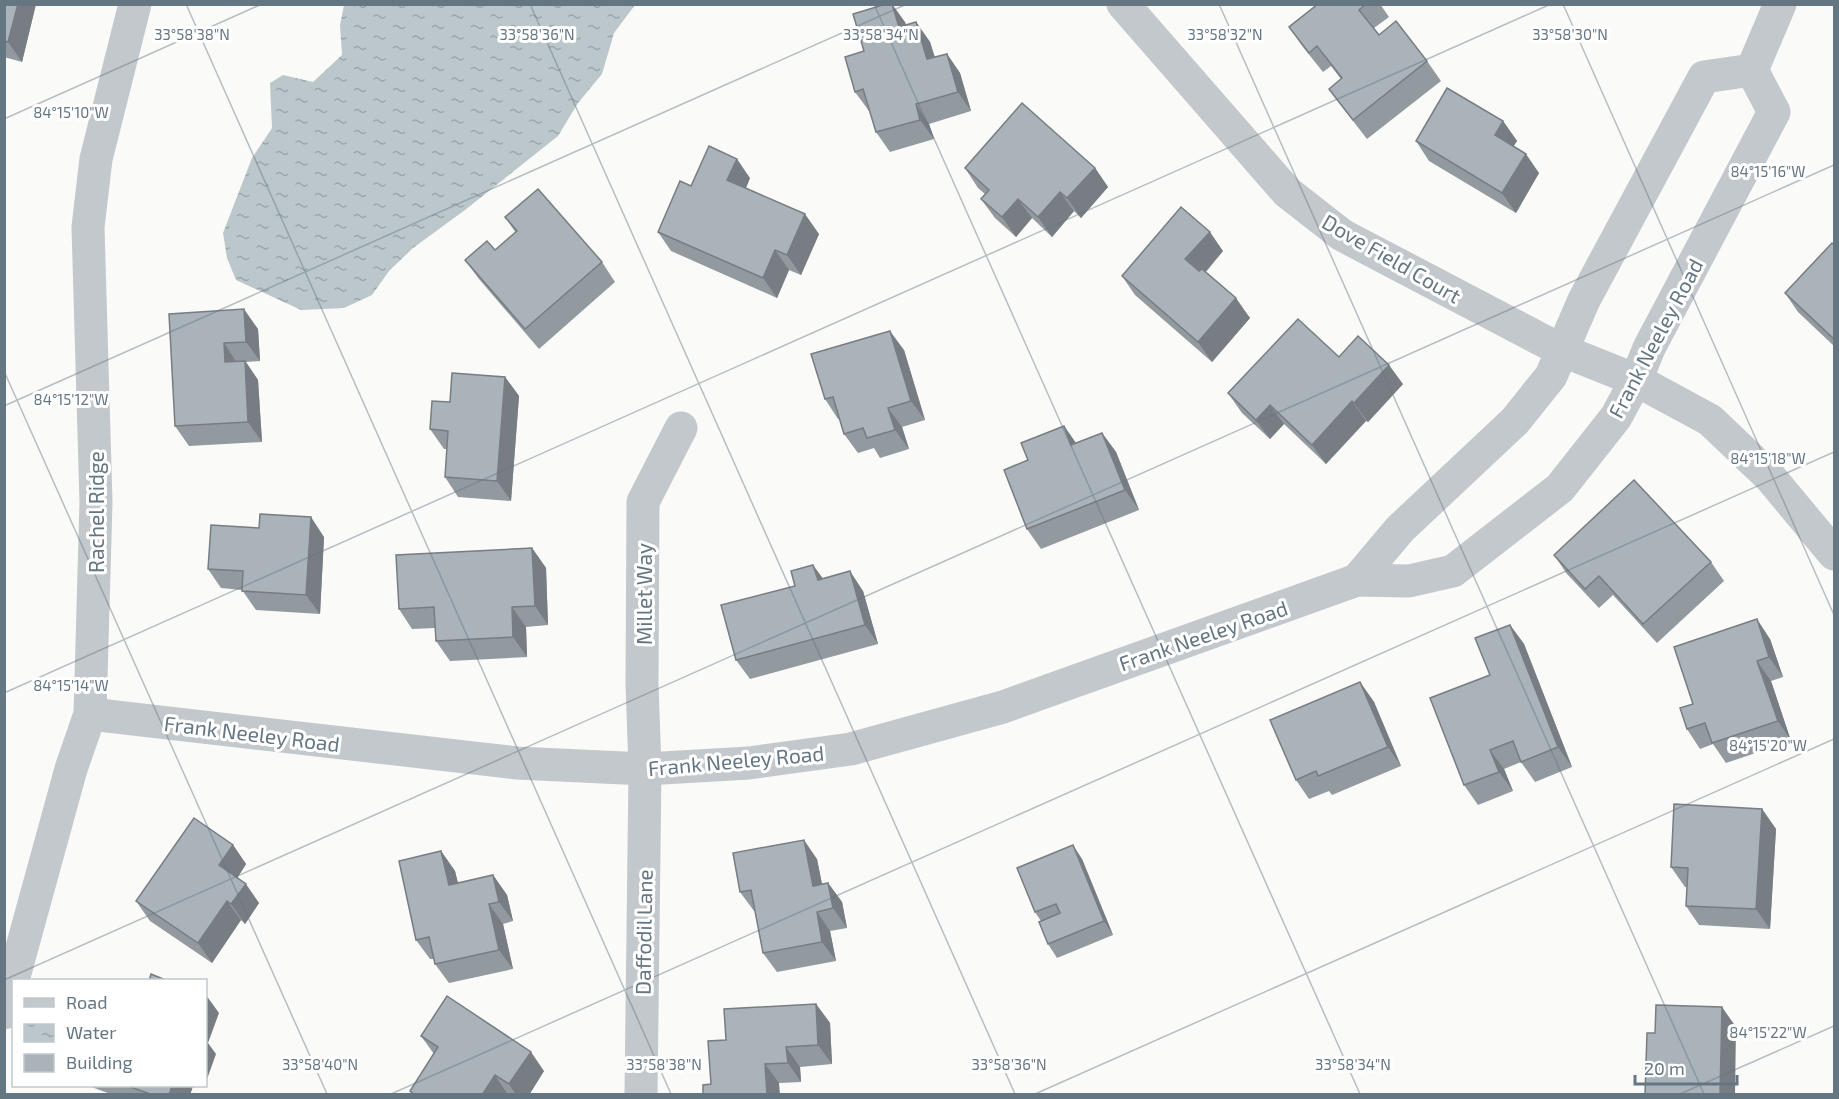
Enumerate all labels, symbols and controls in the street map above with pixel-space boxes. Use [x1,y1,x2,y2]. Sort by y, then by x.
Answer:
text: 33°58'38"N [154,25,230,43]
text: 33°58'36"N [499,25,575,43]
text: 33°58'34"N [843,25,919,43]
text: 33°58'32"N [1187,25,1263,43]
text: 33°58'30"N [1532,25,1608,43]
text: 84°15'10"W [33,103,109,121]
text: 84°15'16"W [1731,162,1806,180]
street label: Dove Field Court [1318,208,1466,308]
street label: Frank Neeley Road [1602,254,1708,422]
text: 84°15'12"W [34,390,108,408]
text: 84°15'18"W [1730,449,1806,467]
street label: Rachel Ridge [83,451,108,573]
street label: Millet Way [631,543,656,645]
street label: Frank Neeley Road [1115,594,1291,676]
text: 84°15'14"W [33,676,109,694]
street label: Frank Neeley Road [163,710,341,756]
text: 84°15'20"W [1729,736,1807,754]
street label: Frank Neeley Road [647,740,825,780]
street label: Daffodil Lane [629,869,657,995]
legend [12,979,207,1087]
text: Road [66,991,107,1013]
text: Water [66,1021,116,1043]
text: 84°15'22"W [1729,1023,1807,1041]
scale bar [1635,1048,1737,1086]
text: Building [66,1051,133,1073]
text: 33°58'40"N [282,1055,358,1073]
text: 33°58'38"N [626,1055,702,1073]
text: 33°58'36"N [971,1055,1047,1073]
text: 33°58'34"N [1315,1055,1391,1073]
text: 20 m [1644,1057,1685,1079]

